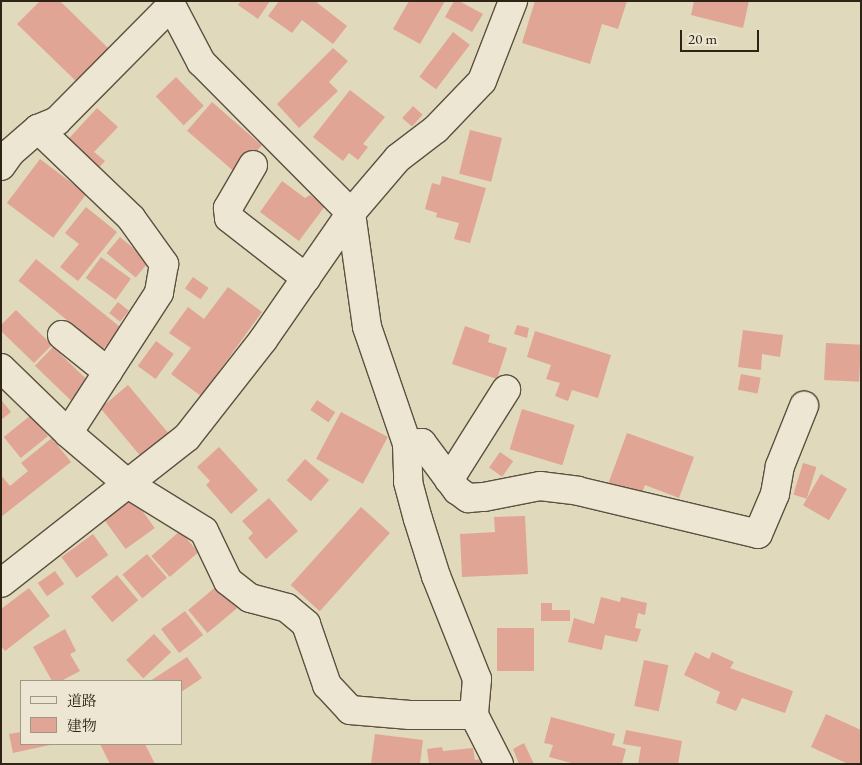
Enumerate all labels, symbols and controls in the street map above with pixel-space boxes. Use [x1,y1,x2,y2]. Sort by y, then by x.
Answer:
scale bar [682,20,761,52]
text: 20 m [688,29,717,48]
legend [20,680,182,745]
text: 道路 [67,691,97,710]
text: 建物 [67,716,97,735]

